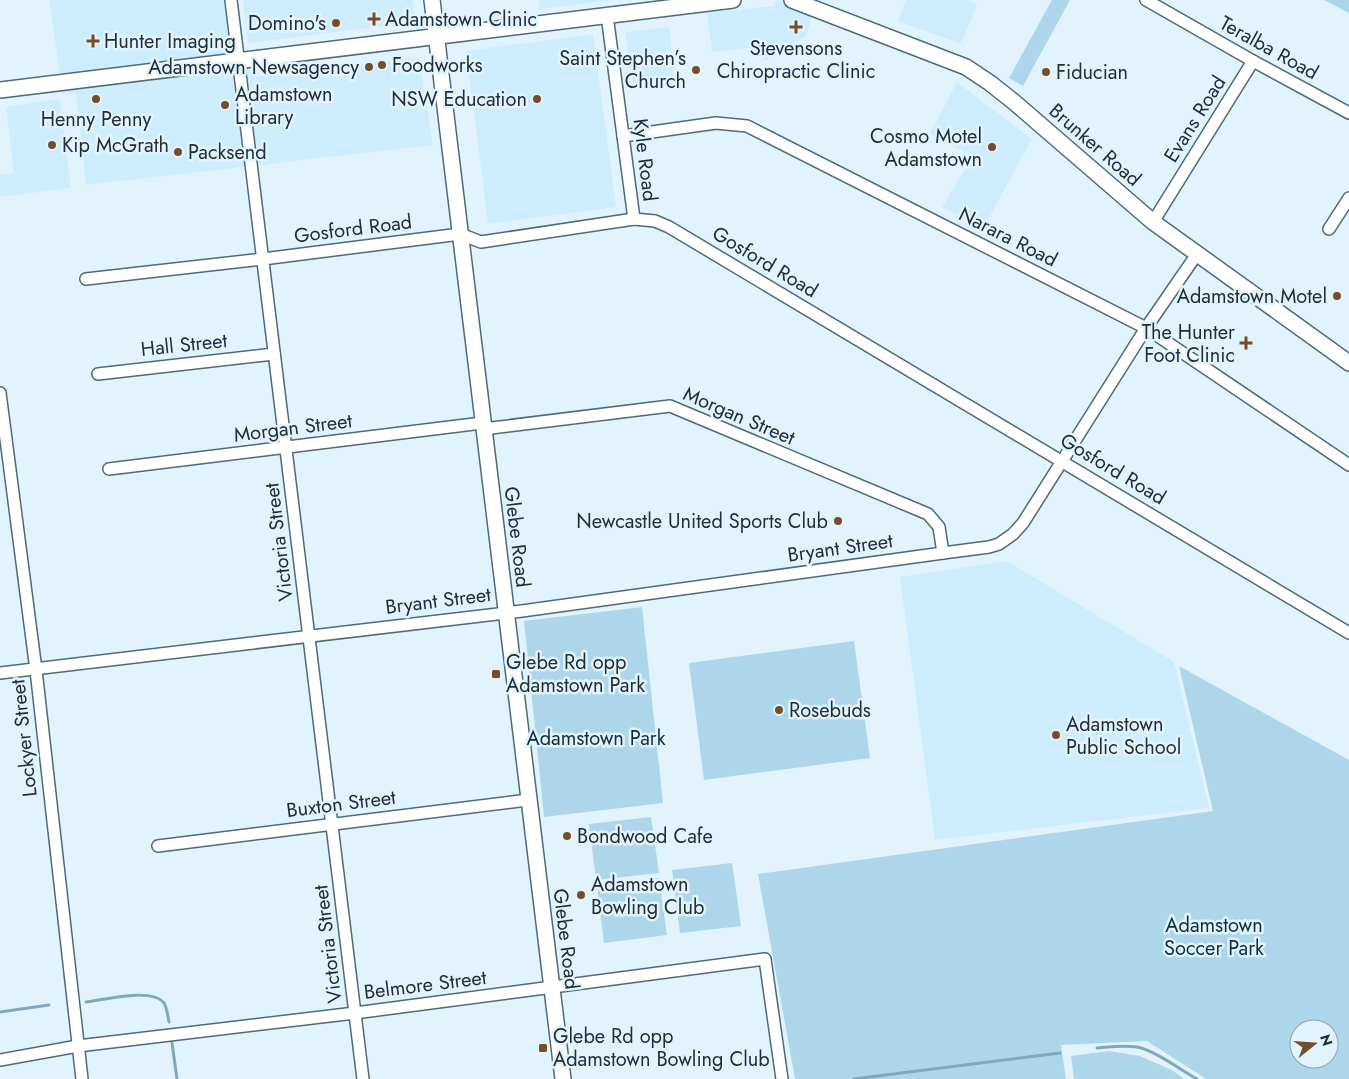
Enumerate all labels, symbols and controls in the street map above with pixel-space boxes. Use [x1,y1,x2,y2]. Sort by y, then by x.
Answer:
place label: Adamstown Clinic [385,5,537,34]
place label: Domino's [248,9,326,38]
street label: Teralba Road [1214,9,1324,87]
marker: Adamstown Clinic [367,12,381,26]
marker: Domino's [330,17,342,29]
marker: Stevensons Chiropractic Clinic [789,20,803,34]
place label: Hunter Imaging [104,27,236,56]
marker: Hunter Imaging [86,34,100,48]
place label: Stevensons Chiropractic Clinic [717,34,875,86]
place label: Saint Stephen’s Church [559,44,686,96]
place label: Foodworks [392,51,483,80]
place label: Adamstown Newsagency [148,53,359,82]
place label: Fiducian [1056,58,1128,87]
marker: Foodworks [376,59,388,71]
marker: Adamstown Newsagency [363,61,375,73]
marker: Saint Stephen’s Church [690,64,702,76]
marker: Fiducian [1040,66,1052,78]
street label: Evans Road [1157,70,1233,168]
place label: Adamstown Library [235,80,332,132]
place label: NSW Education [391,85,527,114]
marker: Henny Penny [90,93,102,105]
marker: NSW Education [531,93,543,105]
street label: Brunker Road [1043,97,1147,193]
marker: Adamstown Library [219,99,231,111]
place label: Henny Penny [41,105,152,134]
street label: Kyle Road [626,117,664,203]
place label: Cosmo Motel Adamstown [870,122,982,174]
place label: Kip McGrath [62,131,169,160]
place label: Packsend [188,138,267,167]
marker: Kip McGrath [46,139,58,151]
marker: Cosmo Motel Adamstown [986,141,998,153]
marker: Packsend [172,146,184,158]
street label: Narara Road [954,200,1062,274]
street label: Gosford Road [292,207,414,251]
street label: Gosford Road [707,219,823,305]
place label: Adamstown Motel [1177,282,1327,311]
marker: Adamstown Motel [1331,290,1343,302]
place label: The Hunter Foot Clinic [1142,318,1235,370]
street label: Hall Street [139,326,229,364]
marker: The Hunter Foot Clinic [1239,336,1253,350]
street label: Morgan Street [679,379,800,453]
street label: Morgan Street [232,406,354,450]
street label: Gosford Road [1055,426,1171,512]
street label: Victoria Street [257,481,301,603]
street label: Glebe Road [496,485,538,589]
place label: Newcastle United Sports Club [576,507,828,536]
marker: Newcastle United Sports Club [832,515,844,527]
street label: Bryant Street [785,526,895,570]
street label: Bryant Street [384,580,493,622]
place label: Glebe Rd opp Adamstown Park [506,648,645,700]
marker: Glebe Rd opp Adamstown Park [490,668,502,680]
street label: Lockyer Street [3,678,45,798]
place label: Rosebuds [789,696,871,725]
marker: Rosebuds [773,704,785,716]
place label: Adamstown Public School [1066,710,1181,762]
park label: Adamstown Park [526,724,666,753]
marker: Adamstown Public School [1050,729,1062,741]
street label: Buxton Street [285,783,398,825]
place label: Bondwood Cafe [577,822,713,851]
marker: Bondwood Cafe [561,830,573,842]
place label: Adamstown Bowling Club [591,870,704,922]
street label: Victoria Street [306,883,350,1005]
street label: Glebe Road [545,887,587,991]
marker: Adamstown Bowling Club [575,889,587,901]
park label: Adamstown Soccer Park [1164,911,1264,963]
street label: Belmore Street [362,963,488,1007]
north arrow [1289,1019,1339,1069]
place label: Glebe Rd opp Adamstown Bowling Club [553,1022,770,1074]
text: N [1315,1032,1338,1048]
marker: Glebe Rd opp Adamstown Bowling Club [537,1042,549,1054]

